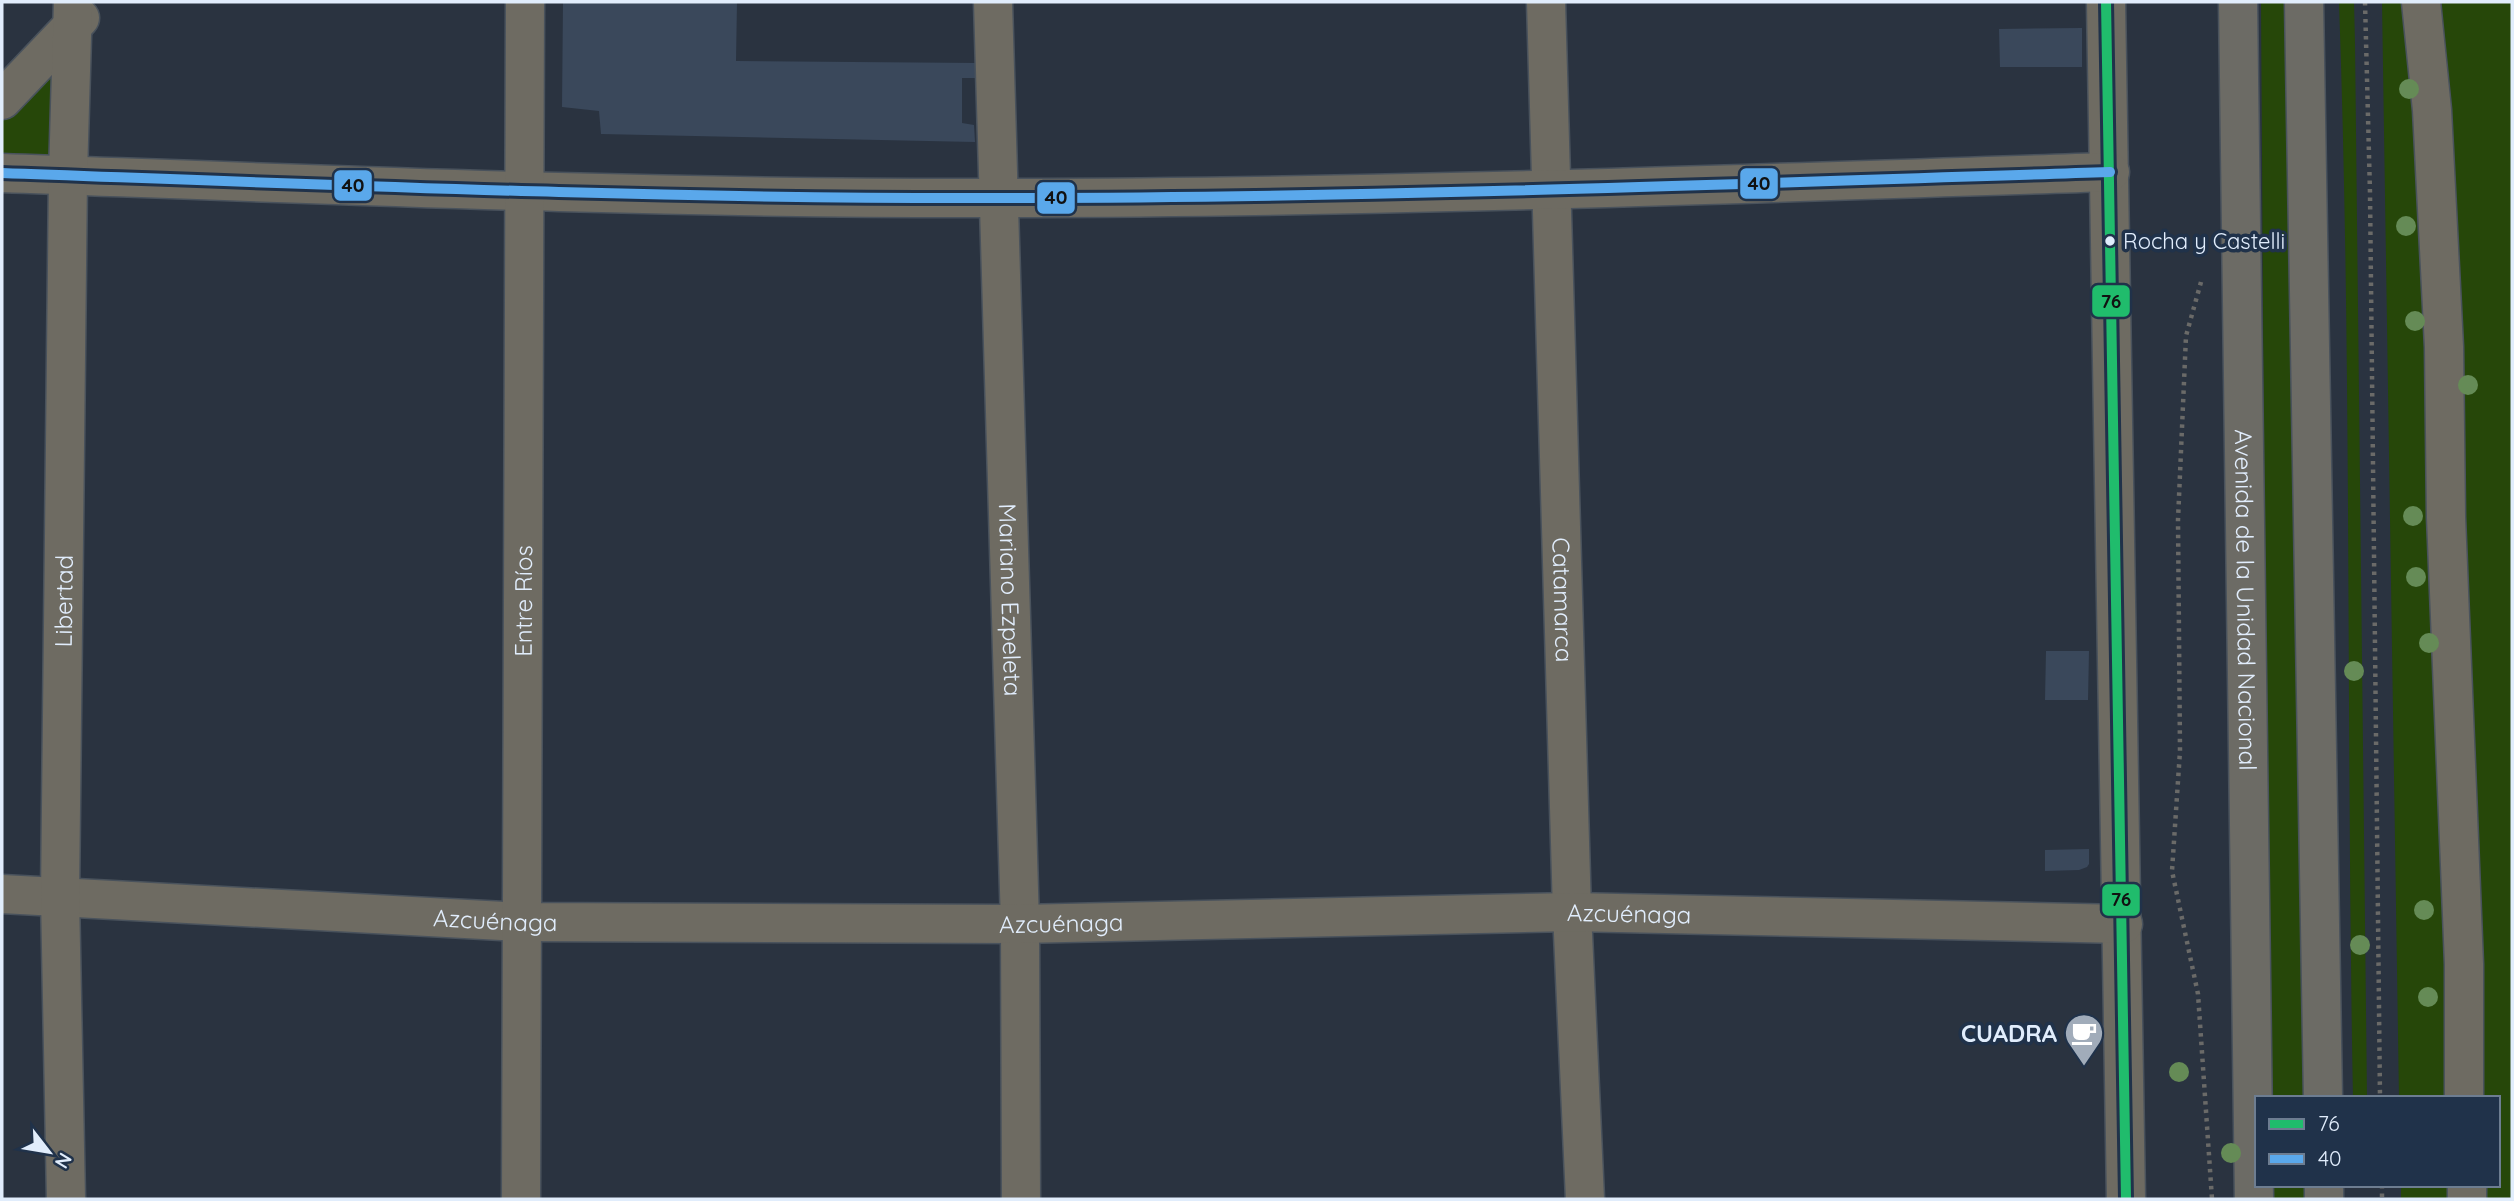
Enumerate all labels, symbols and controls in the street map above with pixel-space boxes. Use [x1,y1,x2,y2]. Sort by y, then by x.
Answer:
line badge: 40 [1739,167,1779,200]
line badge: 40 [333,169,373,202]
text: 40 [1748,171,1770,195]
text: 40 [342,173,364,197]
line badge: 40 [1036,181,1076,215]
text: 40 [1045,185,1067,209]
place label: Rocha y Castelli [2123,227,2285,255]
marker: Rocha y Castelli [2103,234,2117,248]
line badge: 76 [2091,284,2131,318]
text: 76 [2101,289,2121,313]
street label: Avenida de la Unidad Nacional [2229,429,2263,771]
street label: Mariano Ezpeleta [993,503,1028,697]
street label: Catamarca [1546,537,1580,663]
street label: Entre Ríos [508,545,538,657]
street label: Libertad [48,555,79,647]
line badge: 76 [2101,883,2141,917]
text: 76 [2111,887,2131,911]
street label: Azcuénaga [1567,897,1692,930]
street label: Azcuénaga [432,902,557,937]
street label: Azcuénaga [999,907,1124,939]
cafe icon: CUADRA [2063,1012,2105,1067]
place label: CUADRA [1961,1018,2058,1048]
legend [2255,1096,2500,1187]
text: 76 [2318,1110,2339,1136]
north arrow [14,1117,84,1187]
text: 40 [2318,1145,2342,1171]
text: N [50,1149,77,1173]

